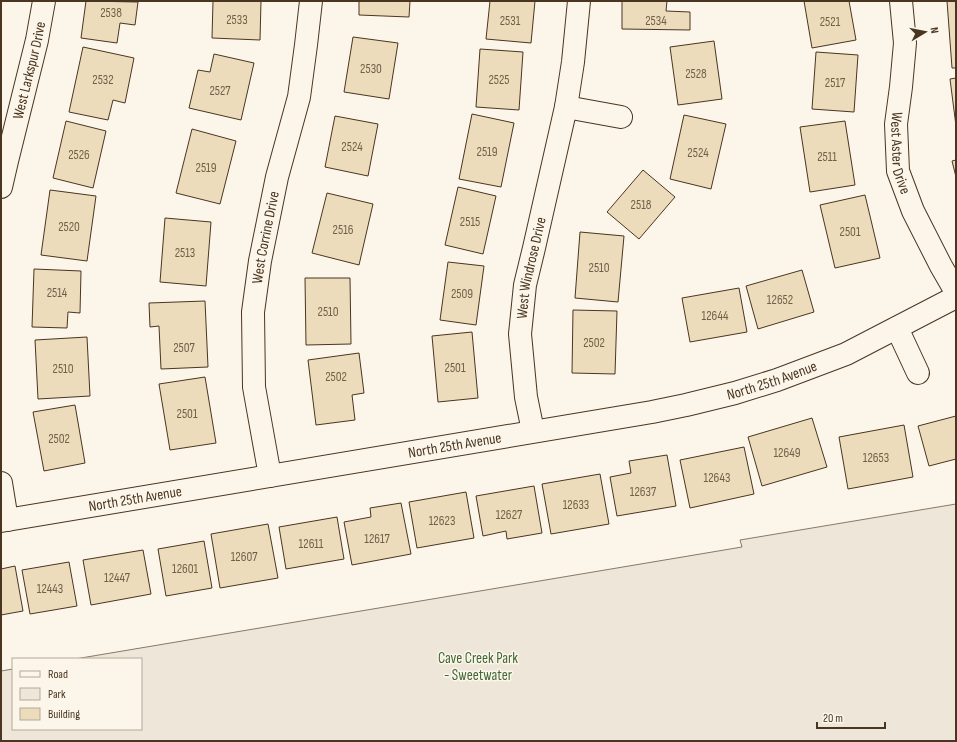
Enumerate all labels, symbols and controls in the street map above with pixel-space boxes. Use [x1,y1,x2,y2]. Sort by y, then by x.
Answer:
house number: 2538 [100,5,122,21]
house number: 2533 [226,12,248,28]
north arrow [905,12,945,52]
house number: 2531 [500,13,521,29]
house number: 2534 [645,13,667,29]
house number: 2521 [820,14,841,30]
street label: West Larkspur Drive [9,20,50,121]
text: N [927,26,941,34]
house number: 2530 [360,61,382,77]
house number: 2528 [685,66,707,82]
house number: 2532 [92,72,114,88]
house number: 2525 [488,72,510,88]
house number: 2517 [825,75,846,91]
house number: 2527 [209,83,231,99]
street label: West Aster Drive [886,110,915,197]
house number: 2524 [341,139,363,155]
house number: 2519 [477,144,498,160]
house number: 2524 [687,145,709,161]
house number: 2526 [68,147,90,163]
house number: 2511 [817,149,837,165]
house number: 2519 [196,160,217,176]
street label: West Corrine Drive [248,190,284,285]
house number: 2518 [631,197,652,213]
house number: 2515 [460,214,480,230]
street label: West Windrose Drive [513,215,551,320]
house number: 2520 [58,219,80,235]
house number: 2516 [333,222,354,238]
house number: 2501 [840,224,861,240]
house number: 2513 [175,245,195,261]
house number: 2510 [589,260,610,276]
house number: 2514 [47,285,68,301]
house number: 2509 [451,286,473,302]
house number: 12652 [767,292,793,308]
house number: 2510 [318,304,339,320]
house number: 12644 [702,308,729,324]
house number: 2502 [583,335,605,351]
house number: 2507 [173,340,196,356]
street label: North 25th Avenue [725,357,820,405]
house number: 2501 [445,360,466,376]
house number: 2510 [53,361,74,377]
house number: 2502 [325,369,347,385]
house number: 2501 [177,406,198,422]
street label: North 25th Avenue [407,428,503,463]
house number: 2502 [48,431,70,447]
house number: 12649 [773,445,801,461]
house number: 12653 [863,450,889,466]
house number: 12643 [704,470,730,486]
street label: North 25th Avenue [87,482,183,516]
house number: 12637 [630,484,657,500]
house number: 12633 [563,497,589,513]
house number: 12627 [496,507,523,523]
house number: 12623 [429,513,455,529]
house number: 12617 [364,531,391,547]
house number: 12611 [299,536,324,552]
house number: 12607 [231,549,258,565]
house number: 12601 [172,561,198,577]
house number: 12447 [104,570,131,586]
house number: 12443 [37,581,63,597]
park label: Cave Creek Park - Sweetwater [438,649,518,685]
legend [12,658,142,730]
text: Road [48,667,68,682]
text: Park [48,687,66,702]
scale bar [817,704,885,730]
text: Building [48,707,80,722]
text: 20 m [823,711,843,726]

